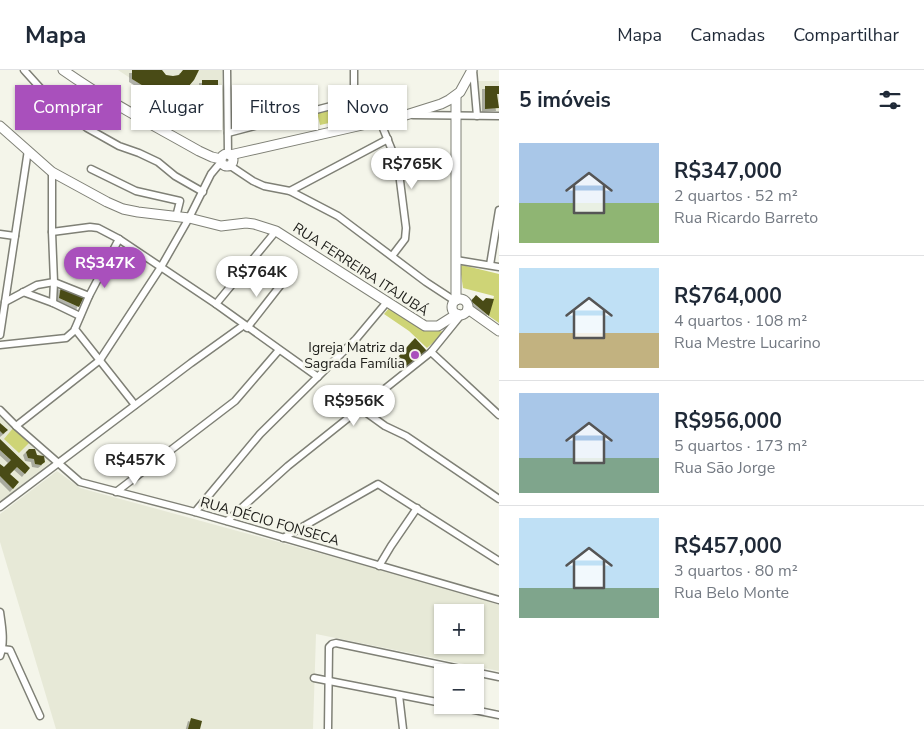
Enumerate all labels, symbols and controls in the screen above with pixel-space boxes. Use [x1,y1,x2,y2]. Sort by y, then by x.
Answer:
text: Mapa [25,19,87,51]
text: Mapa [617,23,662,47]
text: Camadas [690,23,765,47]
text: Compartilhar [793,23,899,47]
chip: Comprar [15,85,121,130]
chip: Alugar [131,85,222,130]
chip: Filtros [232,85,318,130]
chip: Novo [328,85,407,130]
text: 5 imóveis [519,86,611,114]
icon: filters [876,86,904,114]
pin: R$765K [371,148,453,190]
text: R$765K [382,153,442,175]
text: R$347,000 [674,157,782,185]
icon: home [559,163,619,223]
text: 2 quartos · 52 m² [674,185,798,207]
text: Rua Ricardo Barreto [674,207,818,229]
street label: RUA FERREIRA ITAJUBÁ [289,218,432,321]
pin: R$347K [64,246,146,289]
text: R$347K [75,252,135,274]
pin: R$764K [216,256,298,298]
text: R$764K [227,261,287,283]
text: R$764,000 [674,282,782,310]
icon: home [559,288,619,348]
text: 4 quartos · 108 m² [674,310,807,332]
text: Rua Mestre Lucarino [674,332,821,354]
place label: Igreja Matriz da Sagrada Família [304,338,405,373]
marker: Igreja Matriz da Sagrada Família [409,349,421,361]
pin: R$956K [313,384,395,427]
text: R$956K [324,390,384,412]
text: R$956,000 [674,407,782,435]
icon: home [559,413,619,473]
text: 5 quartos · 173 m² [674,435,807,457]
pin: R$457K [94,444,176,486]
text: R$457K [105,449,165,471]
text: Rua São Jorge [674,457,775,479]
street label: RUA DÉCIO FONSECA [198,493,342,550]
text: R$457,000 [674,532,782,560]
icon: home [559,538,619,598]
text: 3 quartos · 80 m² [674,560,798,582]
text: Rua Belo Monte [674,582,789,604]
map controls [434,604,484,714]
button: + [434,604,484,654]
button: − [434,664,484,714]

